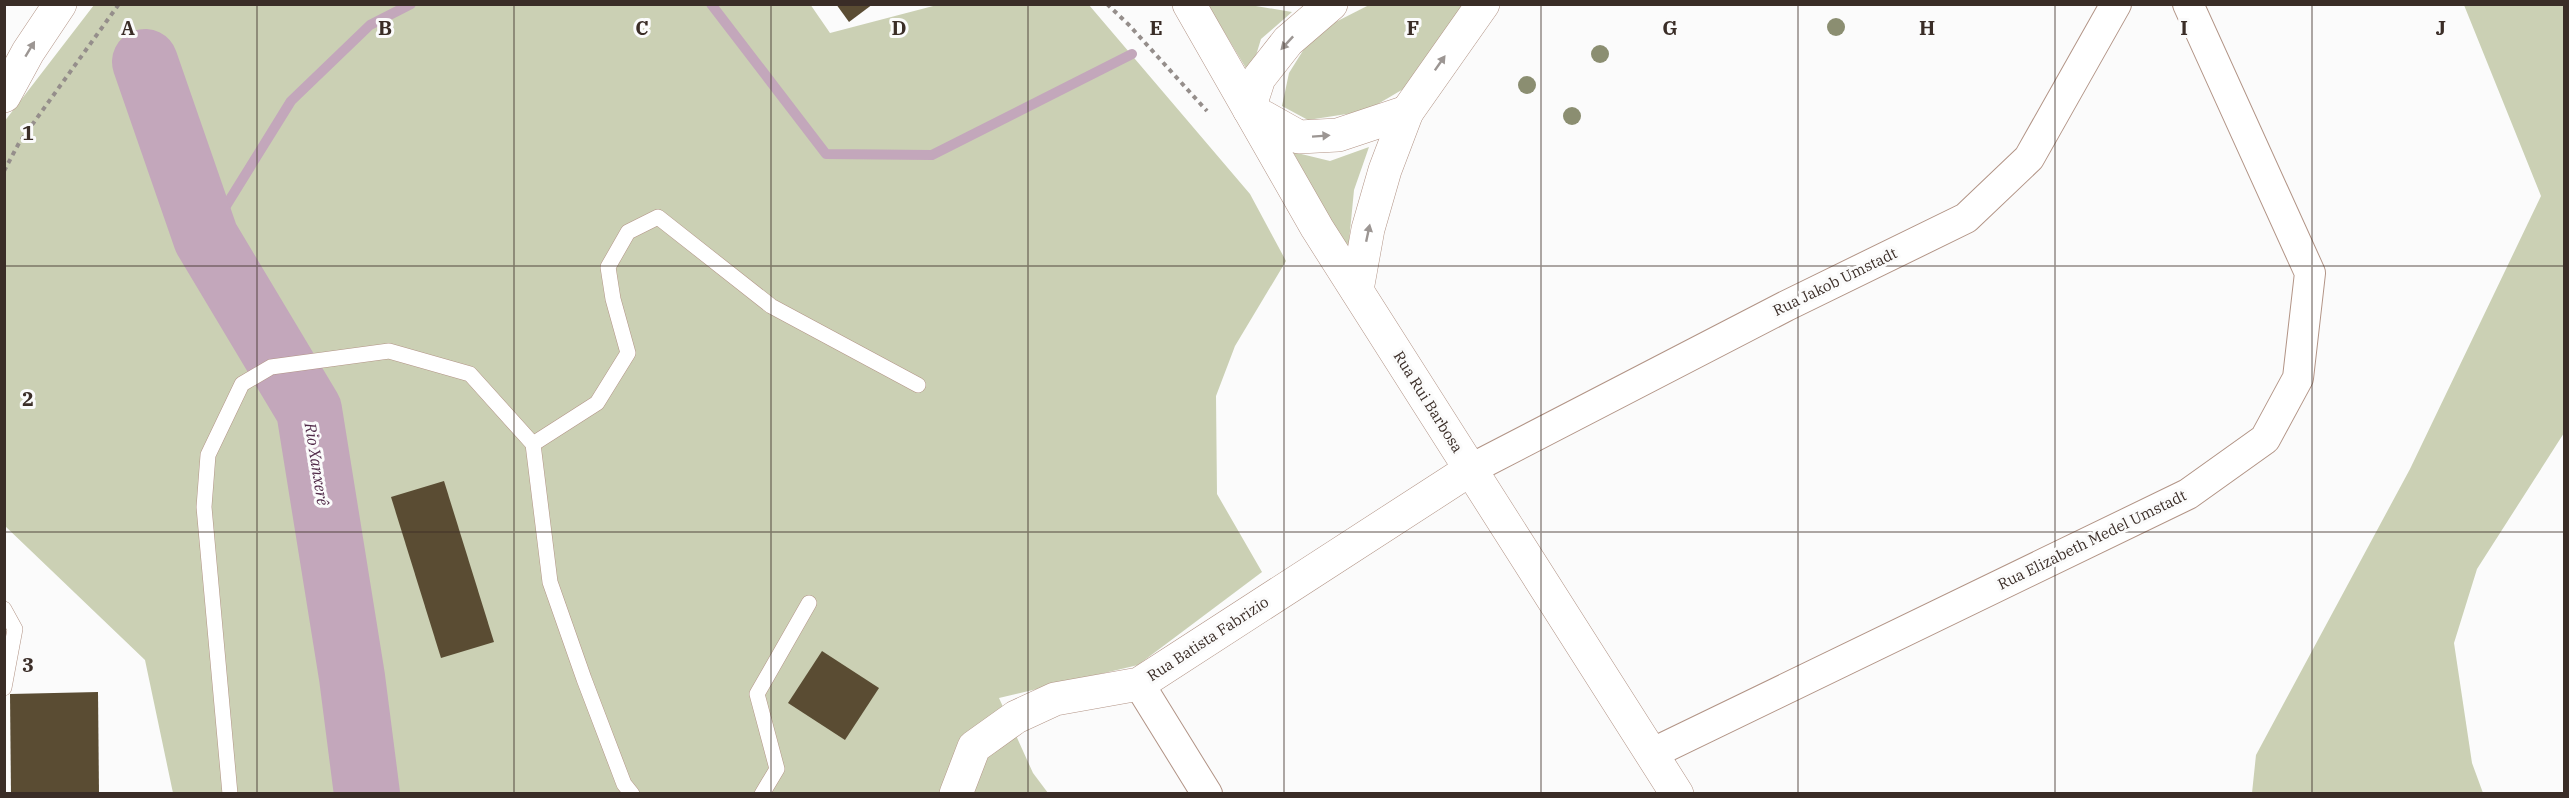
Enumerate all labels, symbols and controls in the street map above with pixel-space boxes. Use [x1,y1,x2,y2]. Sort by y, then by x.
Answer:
text: A [121,14,135,41]
text: B [378,14,392,41]
text: C [635,14,649,41]
text: D [891,14,907,41]
text: E [1149,14,1163,41]
text: F [1407,14,1419,41]
text: G [1662,14,1678,41]
text: H [1919,14,1935,41]
text: I [2180,14,2188,41]
text: J [2436,14,2446,41]
one-way arrow [1280,36,1294,51]
one-way arrow [25,41,36,57]
one-way arrow [1434,55,1445,71]
text: 1 [22,119,34,146]
one-way arrow [1311,131,1330,141]
one-way arrow [1364,223,1373,242]
street label: Rua Jakob Umstadt [1770,243,1900,320]
street label: Rua Rui Barbosa [1390,347,1467,456]
text: 2 [22,385,34,412]
water label: Rio Xanxerê [300,420,334,507]
street label: Rua Elizabeth Medel Umstadt [1994,486,2189,594]
street label: Rua Batista Fabrizio [1143,592,1272,685]
text: 3 [22,651,34,678]

